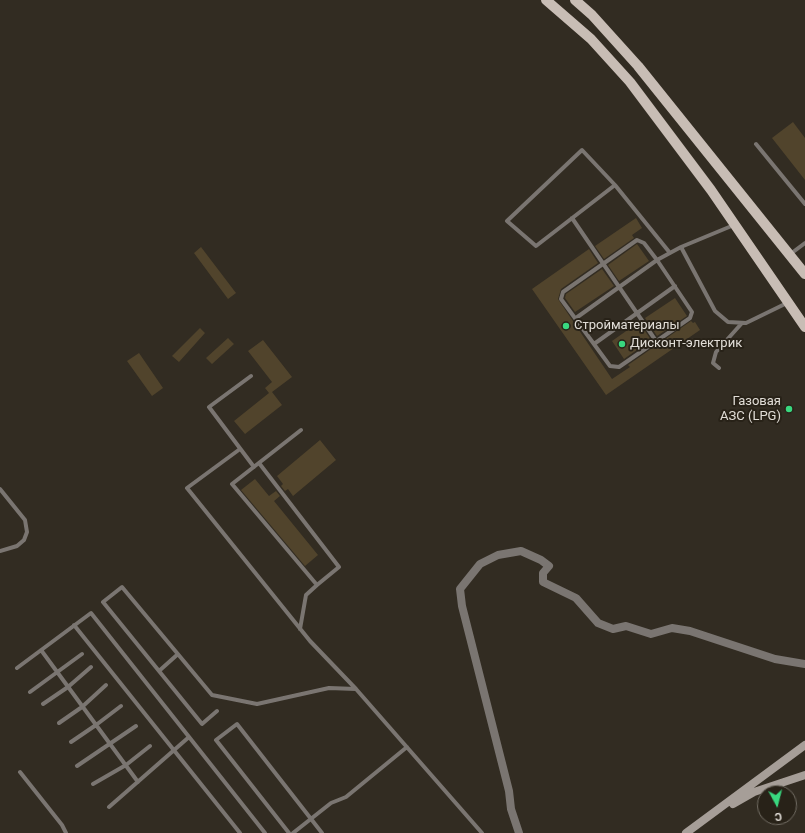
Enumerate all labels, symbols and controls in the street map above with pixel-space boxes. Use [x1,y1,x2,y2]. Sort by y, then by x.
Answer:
place label: Стройматериалы [574,318,680,334]
marker: Стройматериалы [561,321,571,331]
place label: Дисконт-электрик [630,336,742,352]
marker: Дисконт-электрик [617,339,627,349]
place label: Газовая АЗС (LPG) [720,394,781,425]
marker: Газовая АЗС (LPG) [784,404,794,414]
north arrow [757,785,797,825]
text: С [774,810,783,823]

